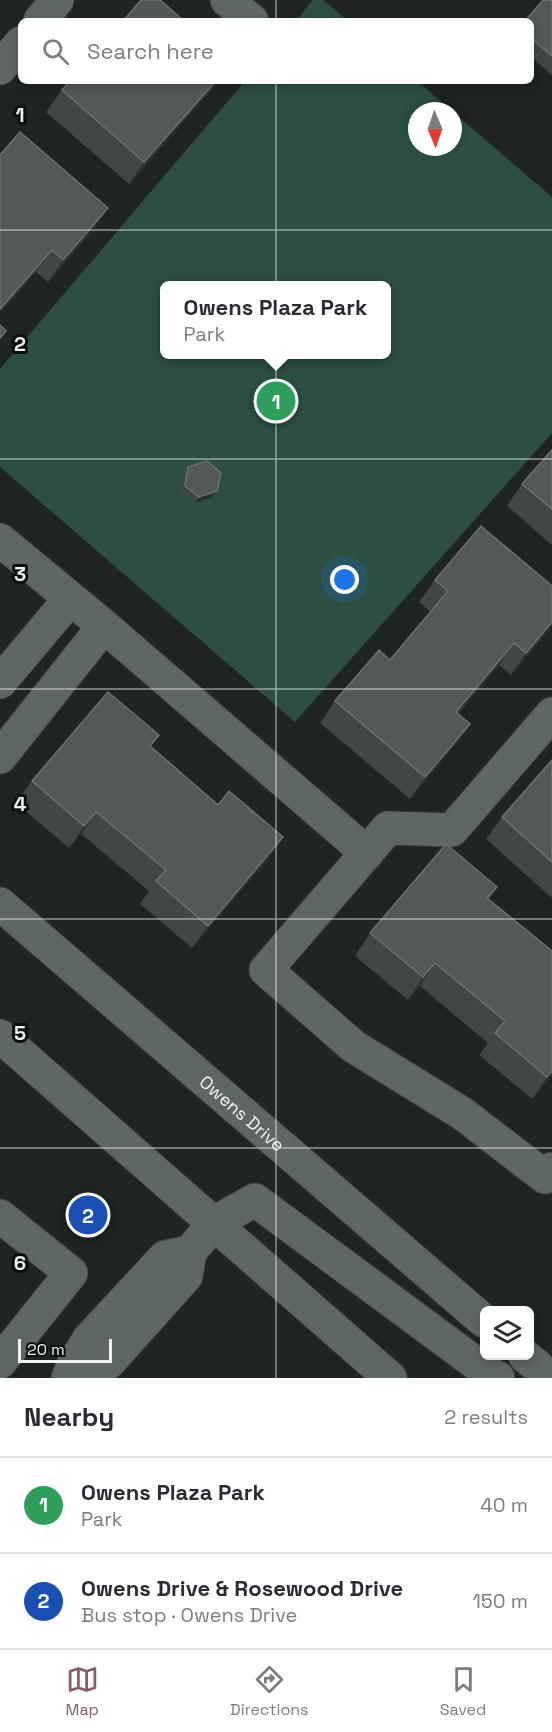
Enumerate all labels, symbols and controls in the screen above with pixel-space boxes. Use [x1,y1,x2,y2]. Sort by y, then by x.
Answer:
search box [18,18,534,84]
icon: search [39,35,72,68]
text: Search here [87,37,214,65]
text: 1 [15,102,25,128]
north arrow [408,102,462,156]
popup [160,281,391,359]
text: Owens Plaza Park [184,293,367,321]
text: Park [184,321,225,347]
text: 2 [14,331,26,357]
pin: 1 [256,378,296,424]
text: 3 [14,561,26,587]
your location [330,565,359,594]
text: 4 [14,791,27,817]
text: 5 [14,1020,26,1046]
street label: Owens Drive [195,1070,290,1156]
pin: 2 [68,1192,107,1238]
text: 6 [14,1250,26,1276]
map controls [480,1306,534,1360]
button: layers [480,1306,534,1360]
scale bar [18,1336,112,1364]
text: 20 m [27,1339,65,1360]
text: Nearby [24,1400,114,1434]
text: 2 results [444,1404,528,1430]
text: Owens Plaza Park [81,1478,265,1506]
text: 1 [39,1492,48,1518]
text: 40 m [480,1492,528,1518]
text: Park [81,1506,123,1532]
text: Owens Drive & Rosewood Drive [81,1574,403,1602]
text: 2 [38,1588,49,1614]
text: 150 m [473,1588,528,1614]
text: Bus stop · Owens Drive [81,1602,297,1628]
tab: Map [66,1663,99,1720]
tab: Directions [230,1663,309,1720]
tab: Saved [440,1663,486,1720]

